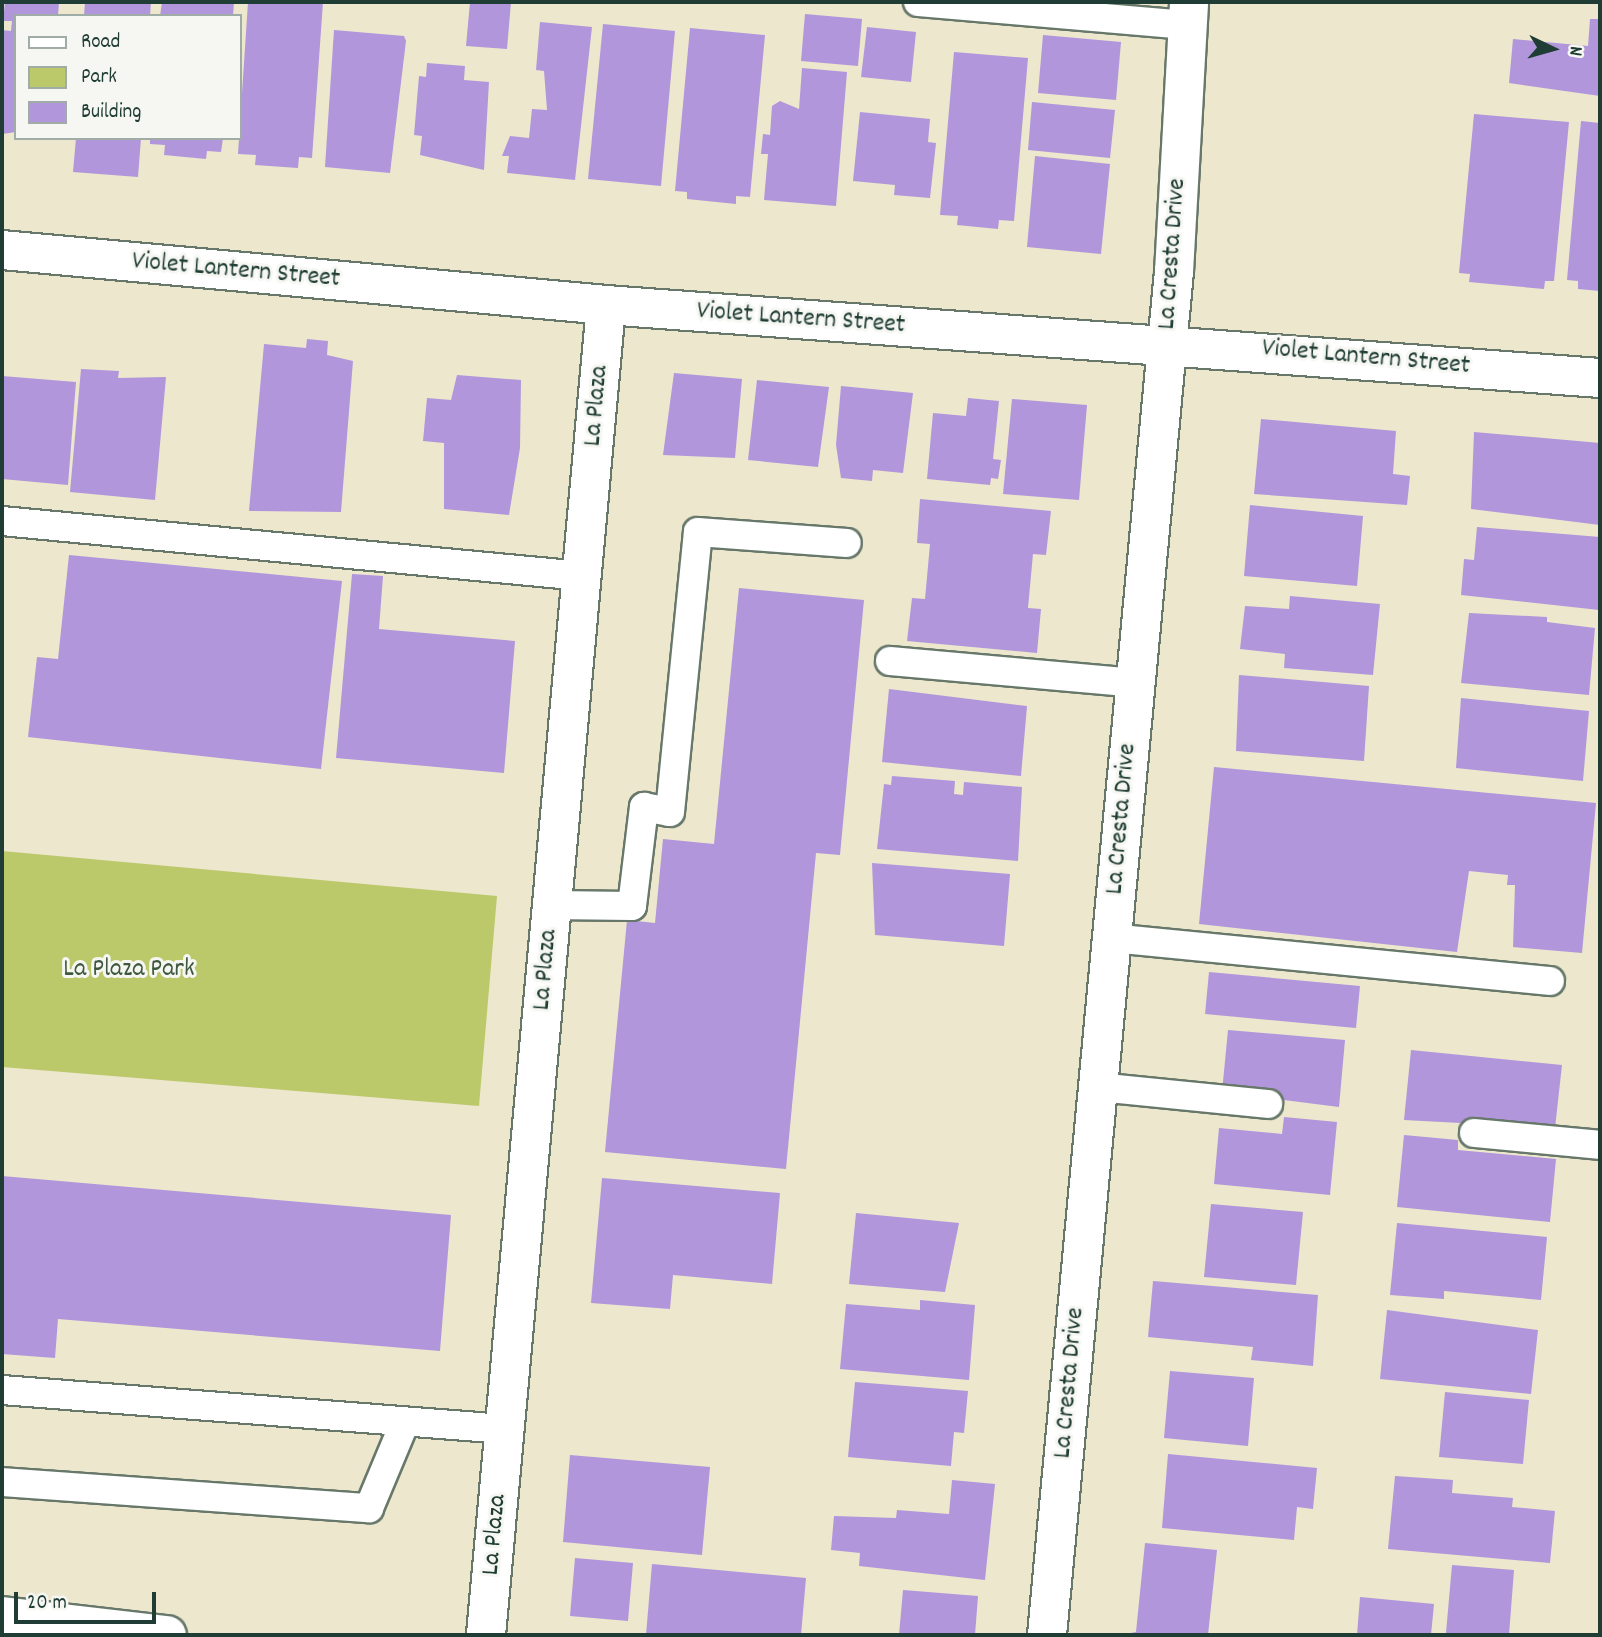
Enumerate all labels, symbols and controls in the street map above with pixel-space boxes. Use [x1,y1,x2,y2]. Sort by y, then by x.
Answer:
legend [14,14,242,140]
north arrow [1518,14,1588,84]
text: Road [81,28,120,58]
text: N [1561,45,1588,57]
text: Park [81,63,117,93]
text: Building [81,98,141,128]
street label: La Cresta Drive [1152,177,1194,331]
street label: Violet Lantern Street [131,246,341,296]
street label: Violet Lantern Street [696,296,906,342]
street label: Violet Lantern Street [1261,333,1471,383]
street label: La Plaza [578,364,616,448]
street label: La Cresta Drive [1100,742,1144,896]
street label: La Plaza [527,928,565,1012]
park label: La Plaza Park [63,954,195,986]
street label: La Cresta Drive [1048,1306,1092,1460]
street label: La Plaza [476,1493,514,1577]
scale bar [18,1578,159,1622]
text: 20 m [27,1589,67,1619]

